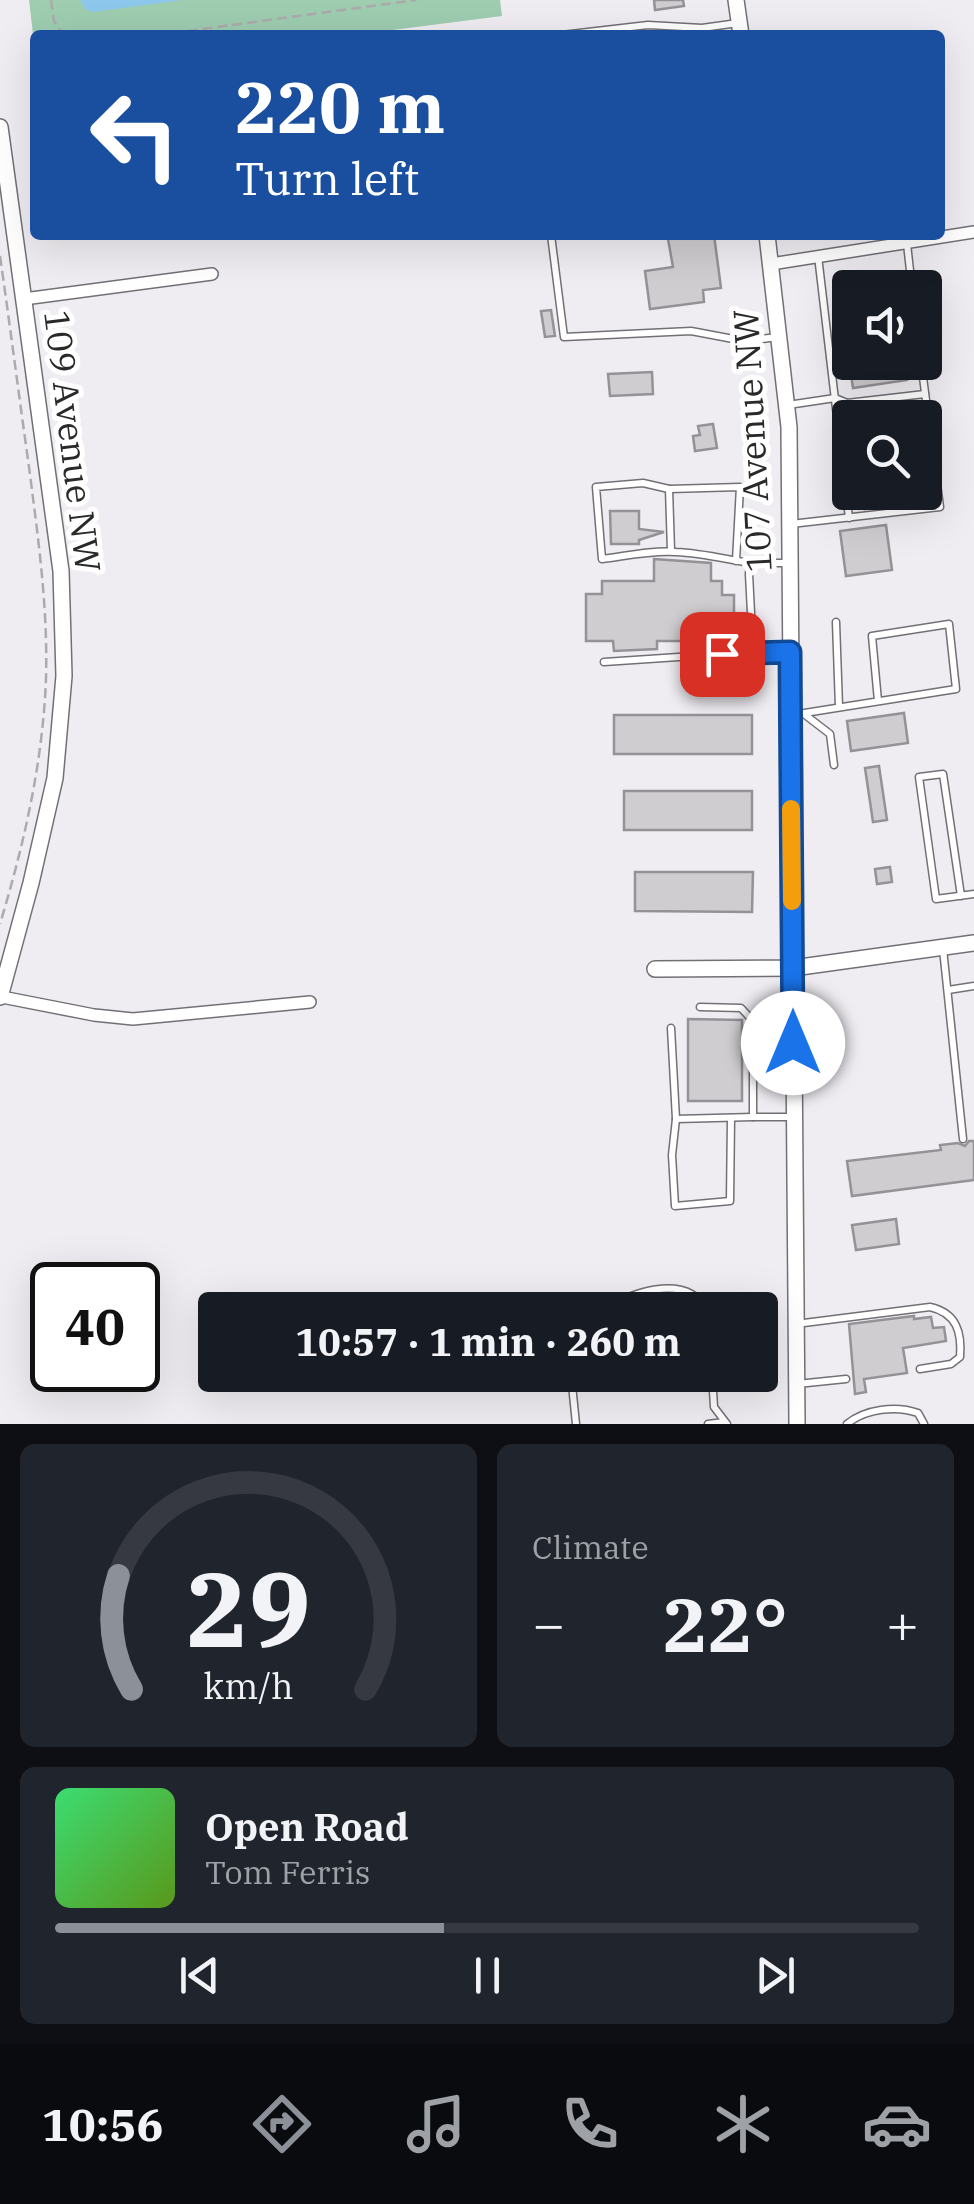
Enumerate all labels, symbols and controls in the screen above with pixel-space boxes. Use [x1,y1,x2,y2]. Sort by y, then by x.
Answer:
text: 220 m [235,61,445,152]
icon: left [70,70,200,200]
text: Turn left [235,149,419,207]
map controls [832,270,942,510]
button: sound [832,270,942,380]
street label: 109 Avenue NW [34,307,112,575]
street label: 107 Avenue NW [722,308,782,574]
button: search [832,400,942,510]
pin [680,612,765,697]
icon: arrive [695,627,750,682]
position arrow [741,991,845,1095]
speed limit sign: 40 [30,1262,160,1392]
text: 10:57 · 1 min · 260 m [295,1317,681,1366]
text: Climate [532,1526,649,1568]
text: 29 [186,1540,311,1676]
text: 22° [663,1575,788,1673]
text: − [532,1588,565,1659]
text: + [886,1588,919,1659]
text: km/h [203,1662,294,1709]
text: Open Road [205,1802,409,1851]
text: Tom Ferris [205,1851,370,1893]
icon: previous [172,1948,227,2003]
icon: pause [460,1948,515,2003]
icon: next [748,1948,803,2003]
icon: directions [247,2089,317,2159]
icon: music [401,2089,471,2159]
icon: phone [555,2089,625,2159]
icon: climate [708,2089,778,2159]
icon: car [862,2089,932,2159]
text: 10:56 [42,2095,164,2153]

